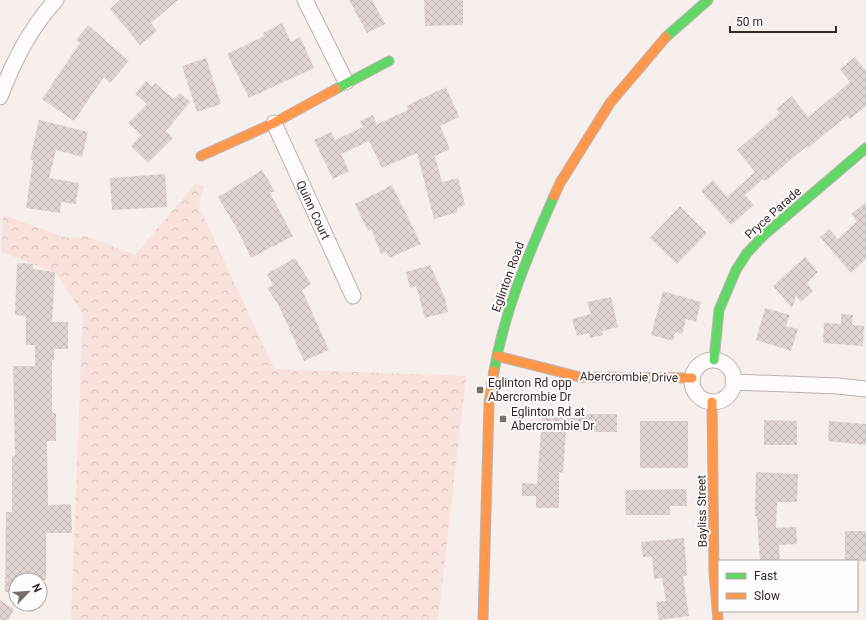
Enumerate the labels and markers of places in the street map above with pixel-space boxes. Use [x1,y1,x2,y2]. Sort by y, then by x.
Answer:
place label: Eglinton Rd opp Abercrombie Dr [488,376,572,404]
marker: Eglinton Rd opp Abercrombie Dr [475,385,485,395]
place label: Eglinton Rd at Abercrombie Dr [511,405,594,433]
marker: Eglinton Rd at Abercrombie Dr [498,414,508,424]

